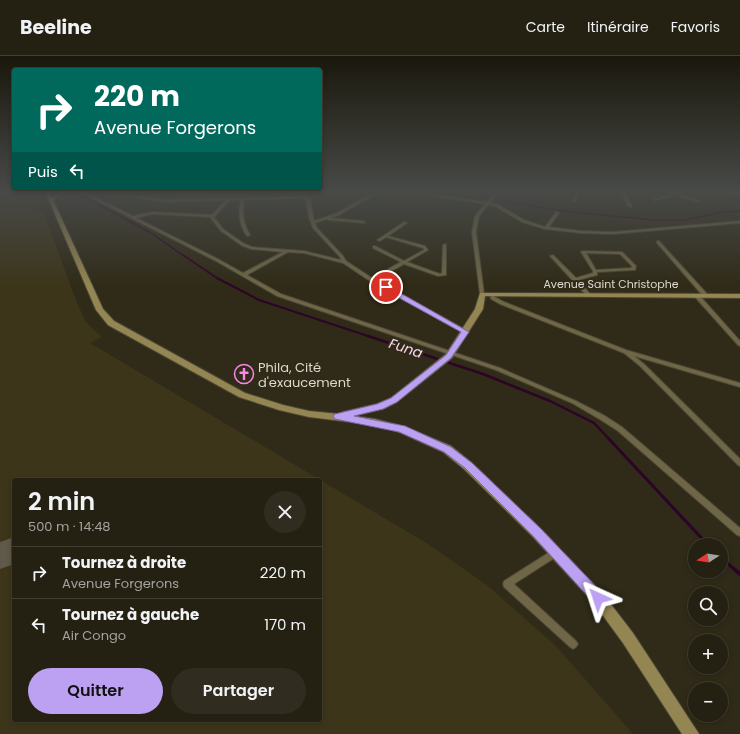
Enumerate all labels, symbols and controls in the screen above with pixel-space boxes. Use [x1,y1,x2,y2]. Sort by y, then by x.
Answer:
text: Beeline [20,14,92,41]
text: Carte [526,17,565,37]
text: Itinéraire [587,17,649,37]
text: Favoris [671,17,720,37]
text: 220 m [94,77,180,116]
icon: right [28,84,80,136]
text: Avenue Forgerons [94,115,256,140]
icon: left [66,160,88,182]
text: Puis [28,161,58,182]
pin [369,270,403,304]
icon: arrive [375,276,397,298]
street label: Avenue Saint Christophe [543,276,679,292]
water label: Funa [387,333,426,363]
place label: Phila, Cité d'exaucement [258,358,351,392]
church icon: Phila, Cité d'exaucement [233,363,255,385]
text: 2 min [28,485,95,518]
button: close [264,491,306,533]
text: 500 m · 14:48 [28,517,111,536]
north arrow [688,538,728,578]
map controls [688,538,728,722]
text: Tournez à droite [62,552,186,573]
icon: right [28,562,50,584]
text: 220 m [260,562,306,583]
text: Avenue Forgerons [62,574,179,593]
position arrow [577,577,619,619]
button: search [688,586,728,626]
text: Tournez à gauche [62,604,199,625]
icon: left [28,614,50,636]
text: 170 m [264,614,306,635]
text: Air Congo [62,626,126,645]
button: + [688,634,728,674]
button: Quitter [28,668,163,714]
button: Partager [171,668,306,714]
button: − [688,682,728,722]

